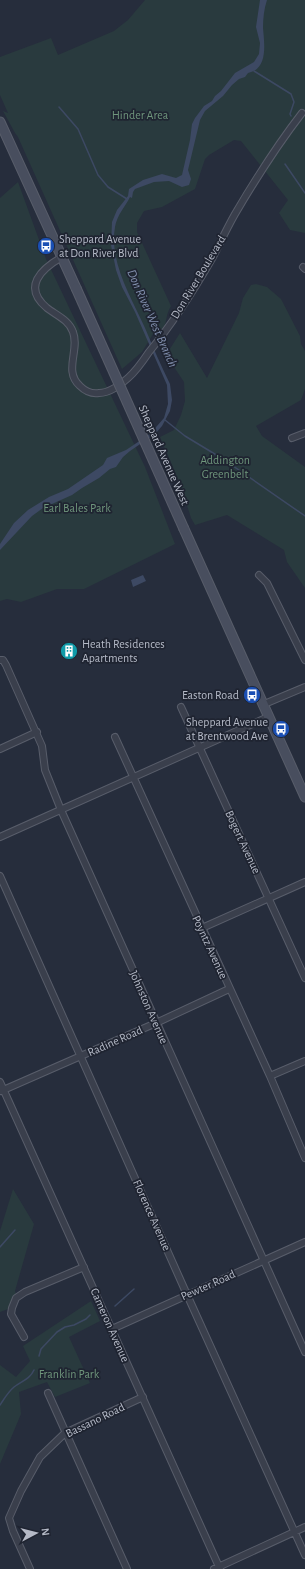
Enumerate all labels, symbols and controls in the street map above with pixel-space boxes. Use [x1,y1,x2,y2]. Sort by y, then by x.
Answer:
park label: Hinder Area [112,109,169,121]
place label: Sheppard Avenue at Don River Blvd [59,233,141,259]
street label: Don River Boulevard [168,233,228,321]
bus stop icon: Sheppard Avenue at Don River Blvd [36,236,56,256]
water label: Don River West Branch [124,268,179,370]
street label: Sheppard Avenue West [137,403,192,507]
park label: Addington Greenbelt [200,454,250,480]
park label: Earl Bales Park [43,502,111,514]
place label: Heath Residences Apartments [82,638,165,664]
building icon: Heath Residences Apartments [59,641,79,661]
bus stop icon: Easton Road [242,685,262,705]
place label: Easton Road [182,689,239,701]
place label: Sheppard Avenue at Brentwood Ave [186,716,268,742]
bus stop icon: Sheppard Avenue at Brentwood Ave [271,719,291,739]
street label: Bogert Avenue [223,809,263,875]
street label: Poyntz Avenue [189,913,230,981]
street label: Johnston Avenue [128,969,170,1045]
street label: Radine Road [86,1024,144,1058]
street label: Florence Avenue [131,1178,173,1252]
street label: Pewter Road [179,1268,237,1302]
street label: Cameron Avenue [88,1286,132,1364]
park label: Franklin Park [39,1368,100,1380]
street label: Bassano Road [64,1401,126,1439]
north arrow [16,1513,56,1553]
text: N [40,1527,51,1536]

